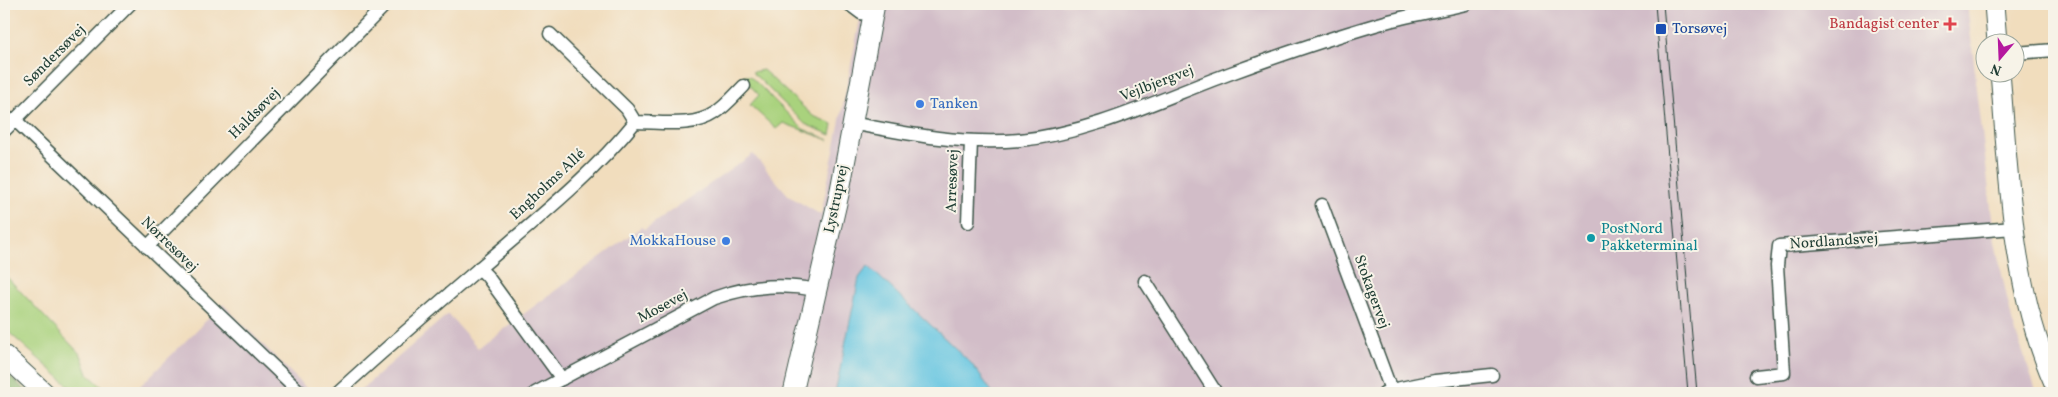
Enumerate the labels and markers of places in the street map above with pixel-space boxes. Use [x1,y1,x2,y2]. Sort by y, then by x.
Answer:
place label: Bandagist center [1829,14,1939,35]
marker: Bandagist center [1943,17,1957,31]
place label: Torsøvej [1672,19,1727,40]
marker: Torsøvej [1654,22,1668,36]
place label: Tanken [930,94,978,115]
marker: Tanken [914,98,926,110]
place label: PostNord Pakketerminal [1601,219,1698,257]
place label: MokkaHouse [629,231,716,252]
marker: PostNord Pakketerminal [1585,232,1597,244]
marker: MokkaHouse [720,235,732,247]

